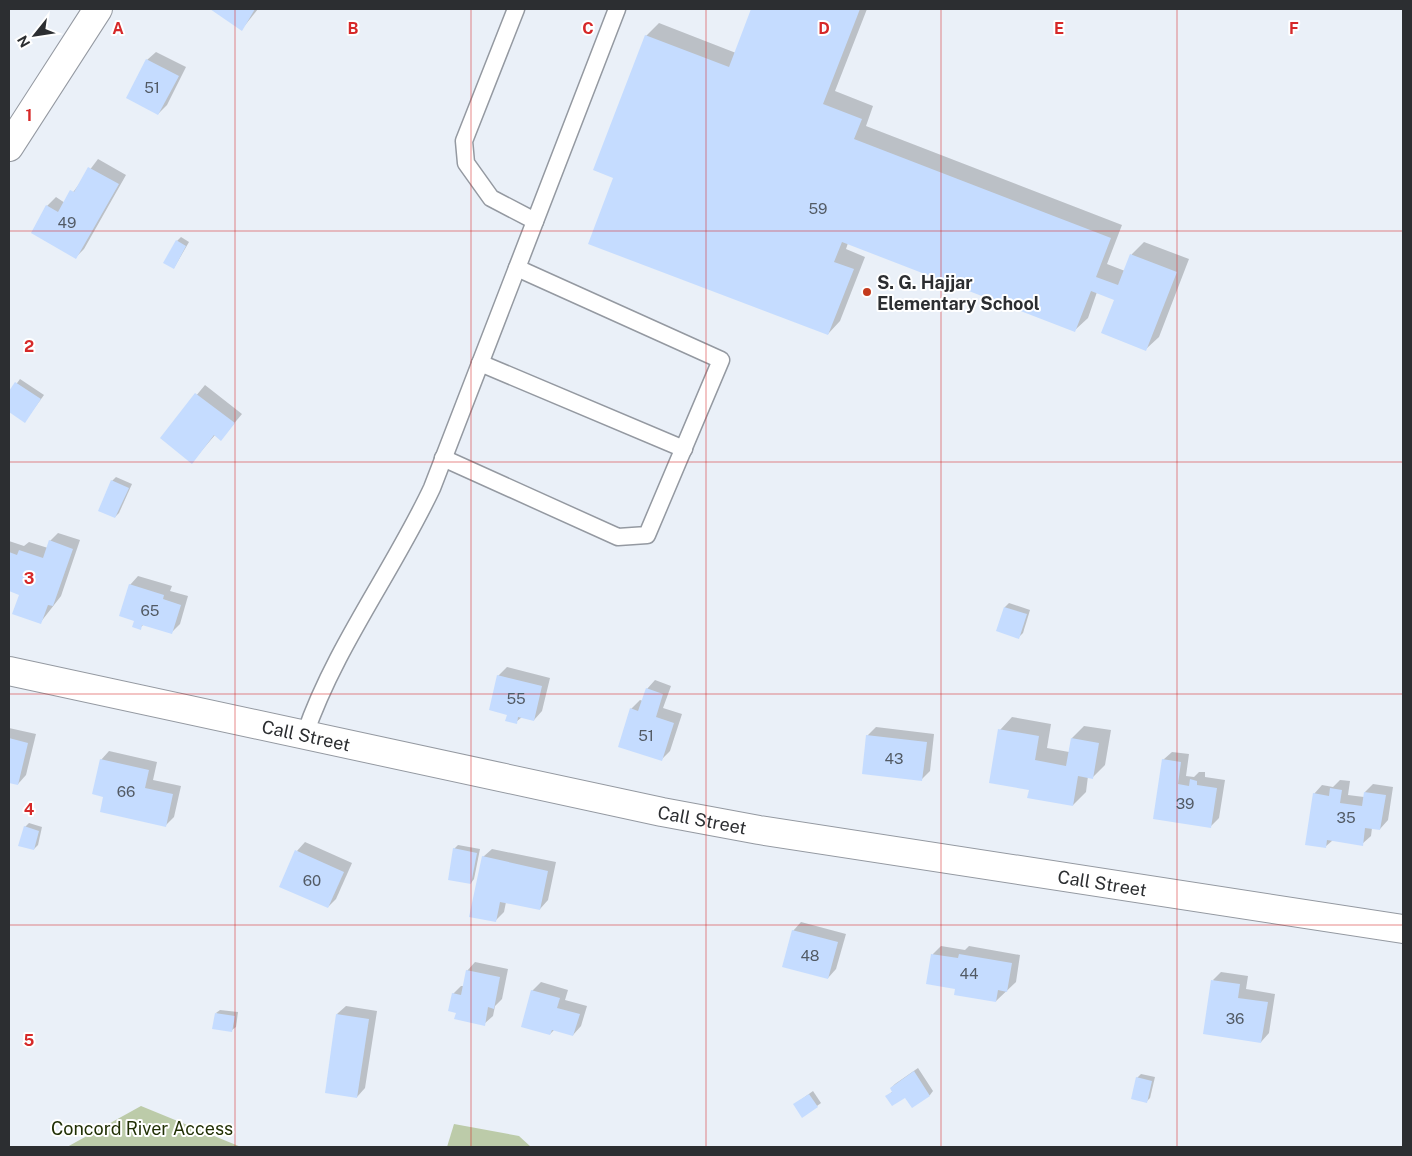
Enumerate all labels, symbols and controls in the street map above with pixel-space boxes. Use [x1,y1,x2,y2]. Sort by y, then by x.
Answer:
north arrow [10,10,60,60]
text: A [112,19,124,38]
text: B [348,19,359,38]
text: C [582,19,594,38]
text: D [818,19,830,38]
text: E [1054,19,1064,38]
text: F [1289,19,1299,38]
text: N [14,33,33,50]
house number: 51 [144,79,160,96]
text: 1 [26,106,32,125]
house number: 59 [809,200,827,217]
house number: 49 [58,214,76,231]
place label: S. G. Hajjar Elementary School [877,272,1040,314]
marker: S. G. Hajjar Elementary School [861,286,873,298]
text: 2 [24,337,34,356]
text: 3 [24,569,34,588]
house number: 65 [141,602,159,619]
house number: 55 [506,690,526,707]
street label: Call Street [260,715,352,755]
house number: 51 [638,727,654,744]
house number: 43 [885,750,903,767]
house number: 66 [117,783,135,800]
house number: 39 [1176,795,1194,812]
text: 4 [24,800,35,819]
street label: Call Street [656,801,748,838]
house number: 35 [1336,809,1356,826]
street label: Call Street [1056,866,1148,900]
house number: 60 [303,872,321,889]
house number: 48 [800,947,820,964]
house number: 44 [960,965,978,982]
house number: 36 [1226,1010,1244,1027]
text: 5 [24,1031,35,1050]
park label: Concord River Access [51,1118,233,1139]

